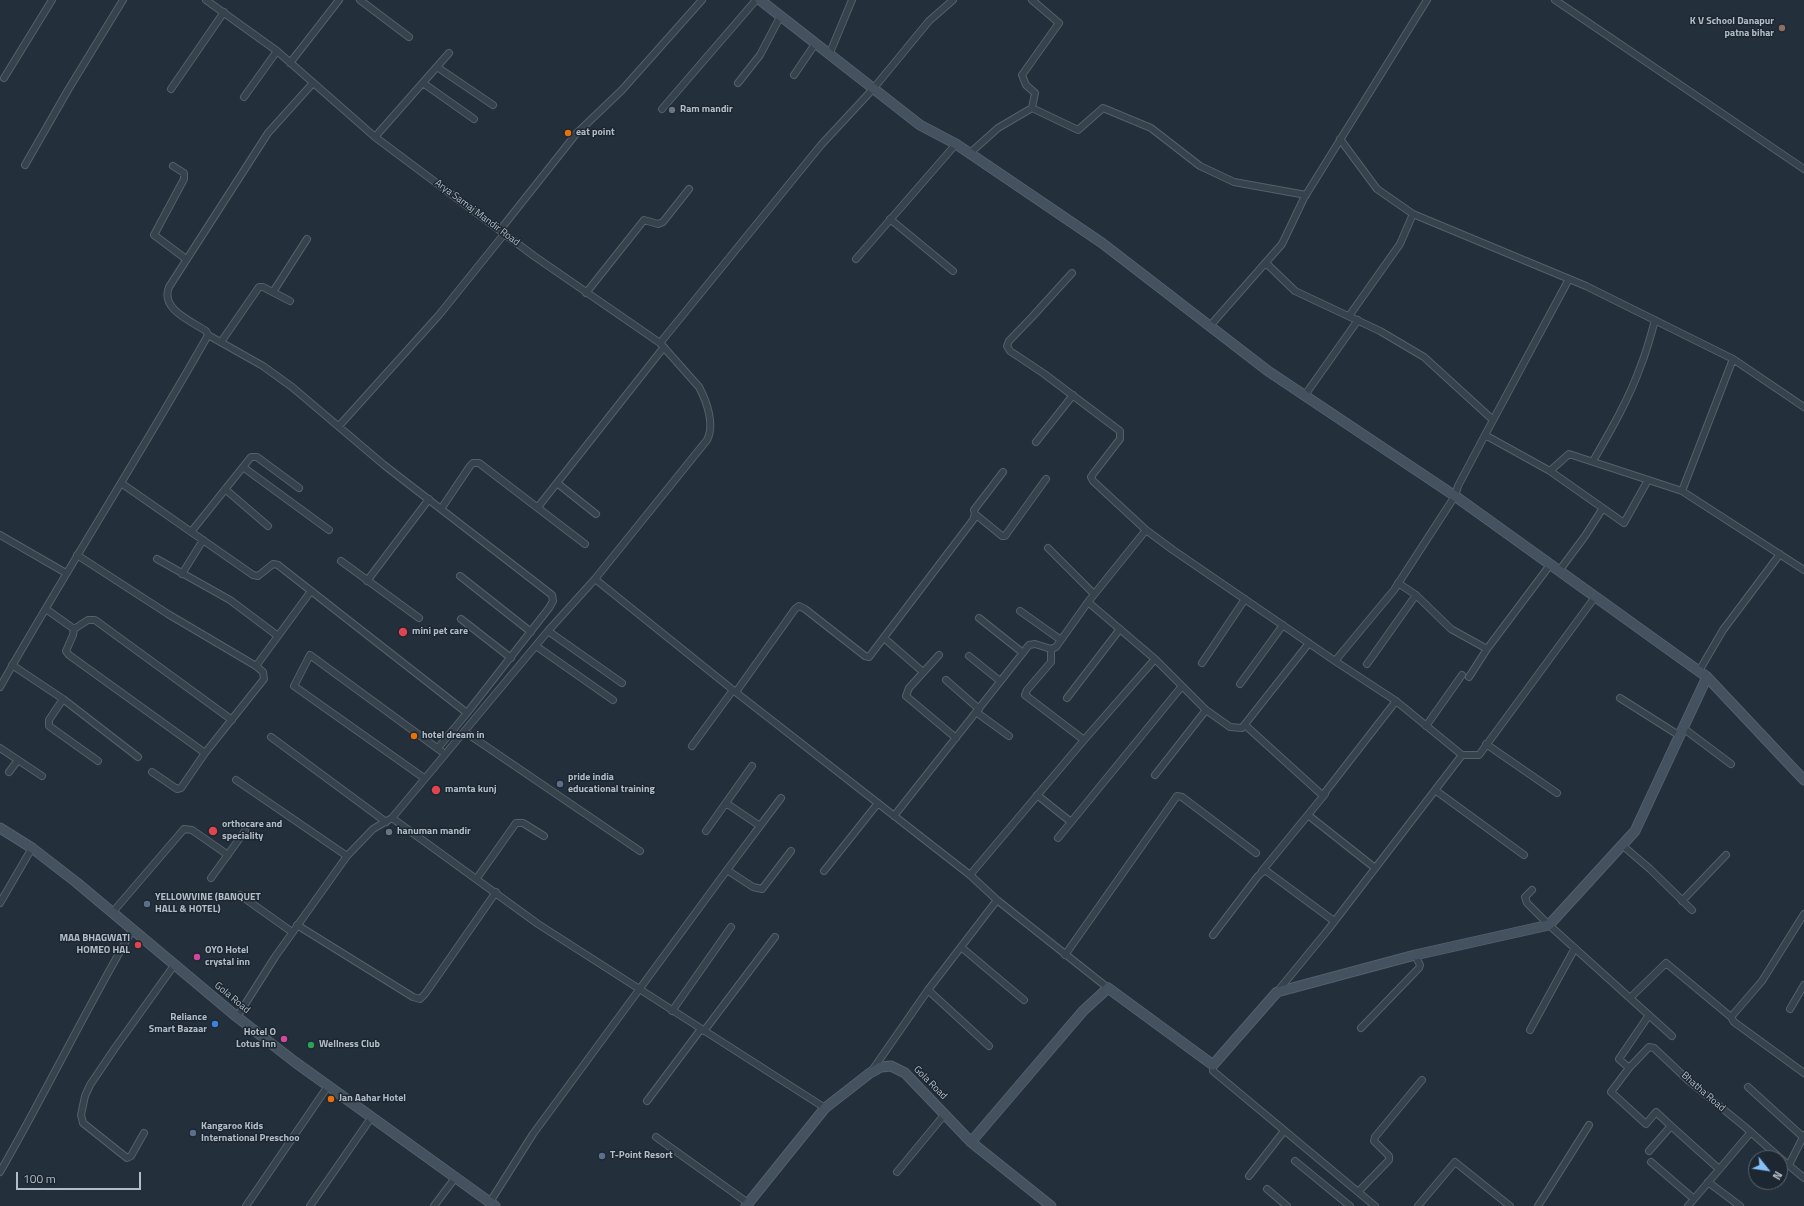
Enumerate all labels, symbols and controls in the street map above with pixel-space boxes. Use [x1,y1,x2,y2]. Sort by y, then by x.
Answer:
place label: K V School Danapur patna bihar [1690,16,1774,40]
marker: K V School Danapur patna bihar [1777,23,1787,33]
place label: Ram mandir [680,104,733,116]
marker: Ram mandir [667,105,677,115]
place label: eat point [576,127,615,139]
marker: eat point [563,128,573,138]
street label: Arya Samaj Mandir Road [432,177,522,249]
marker: mini pet care [397,626,409,638]
place label: mini pet care [412,626,468,638]
place label: hotel dream in [422,730,485,742]
marker: hotel dream in [409,731,419,741]
place label: pride india educational training [568,772,655,796]
marker: pride india educational training [555,779,565,789]
marker: mamta kunj [430,784,442,796]
place label: mamta kunj [445,784,497,796]
place label: orthocare and speciality [222,819,282,842]
marker: orthocare and speciality [207,825,219,837]
place label: hanuman mandir [397,826,471,838]
marker: hanuman mandir [384,827,394,837]
place label: YELLOWVINE (BANQUET HALL & HOTEL) [155,892,261,916]
marker: YELLOWVINE (BANQUET HALL & HOTEL) [142,899,152,909]
place label: MAA BHAGWATI HOMEO HAL [59,933,130,956]
marker: MAA BHAGWATI HOMEO HAL [133,940,143,950]
place label: OYO Hotel crystal inn [205,945,250,968]
marker: OYO Hotel crystal inn [192,952,202,962]
street label: Gola Road [212,980,252,1016]
place label: Reliance Smart Bazaar [149,1012,207,1036]
marker: Reliance Smart Bazaar [210,1019,220,1029]
place label: Hotel O Lotus Inn [236,1027,276,1050]
marker: Hotel O Lotus Inn [279,1034,289,1044]
place label: Wellness Club [319,1039,380,1051]
marker: Wellness Club [306,1040,316,1050]
street label: Gola Road [911,1064,949,1102]
street label: Bhatha Road [1679,1070,1727,1114]
place label: Jan Aahar Hotel [339,1093,406,1105]
marker: Jan Aahar Hotel [326,1094,336,1104]
place label: Kangaroo Kids International Preschoo [201,1121,300,1144]
marker: Kangaroo Kids International Preschoo [188,1128,198,1138]
place label: T-Point Resort [610,1150,673,1162]
north arrow [1748,1150,1788,1190]
marker: T-Point Resort [597,1151,607,1161]
scale bar [18,1164,143,1190]
text: N [1769,1168,1786,1183]
text: 100 m [23,1169,56,1188]

